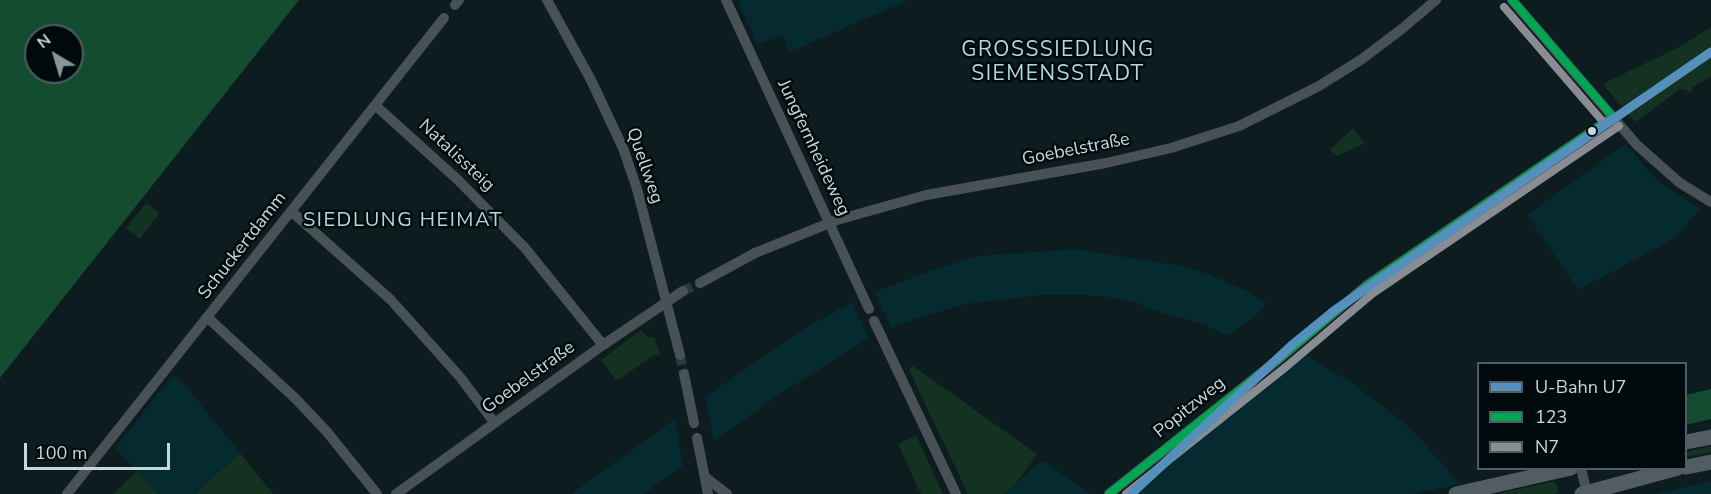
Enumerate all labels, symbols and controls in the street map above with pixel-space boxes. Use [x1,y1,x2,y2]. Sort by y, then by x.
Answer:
north arrow [24,24,84,84]
text: N [33,29,56,54]
district label: GROSSSIEDLUNG SIEMENSSTADT [961,38,1155,88]
street label: Jungfernheideweg [772,76,854,220]
street label: Natalissteig [414,115,498,197]
street label: Quellweg [621,125,667,207]
unlabelled marker [1586,125,1598,137]
street label: Goebelstraße [1020,129,1132,171]
street label: Schuckertdamm [194,188,292,304]
district label: SIEDLUNG HEIMAT [303,209,503,233]
street label: Goebelstraße [478,337,580,419]
legend [1477,362,1687,470]
street label: Popitzweg [1150,373,1230,443]
text: U-Bahn U7 [1535,375,1626,399]
text: 123 [1535,405,1567,429]
scale bar [27,431,172,469]
text: N7 [1535,435,1559,459]
text: 100 m [35,441,87,465]

